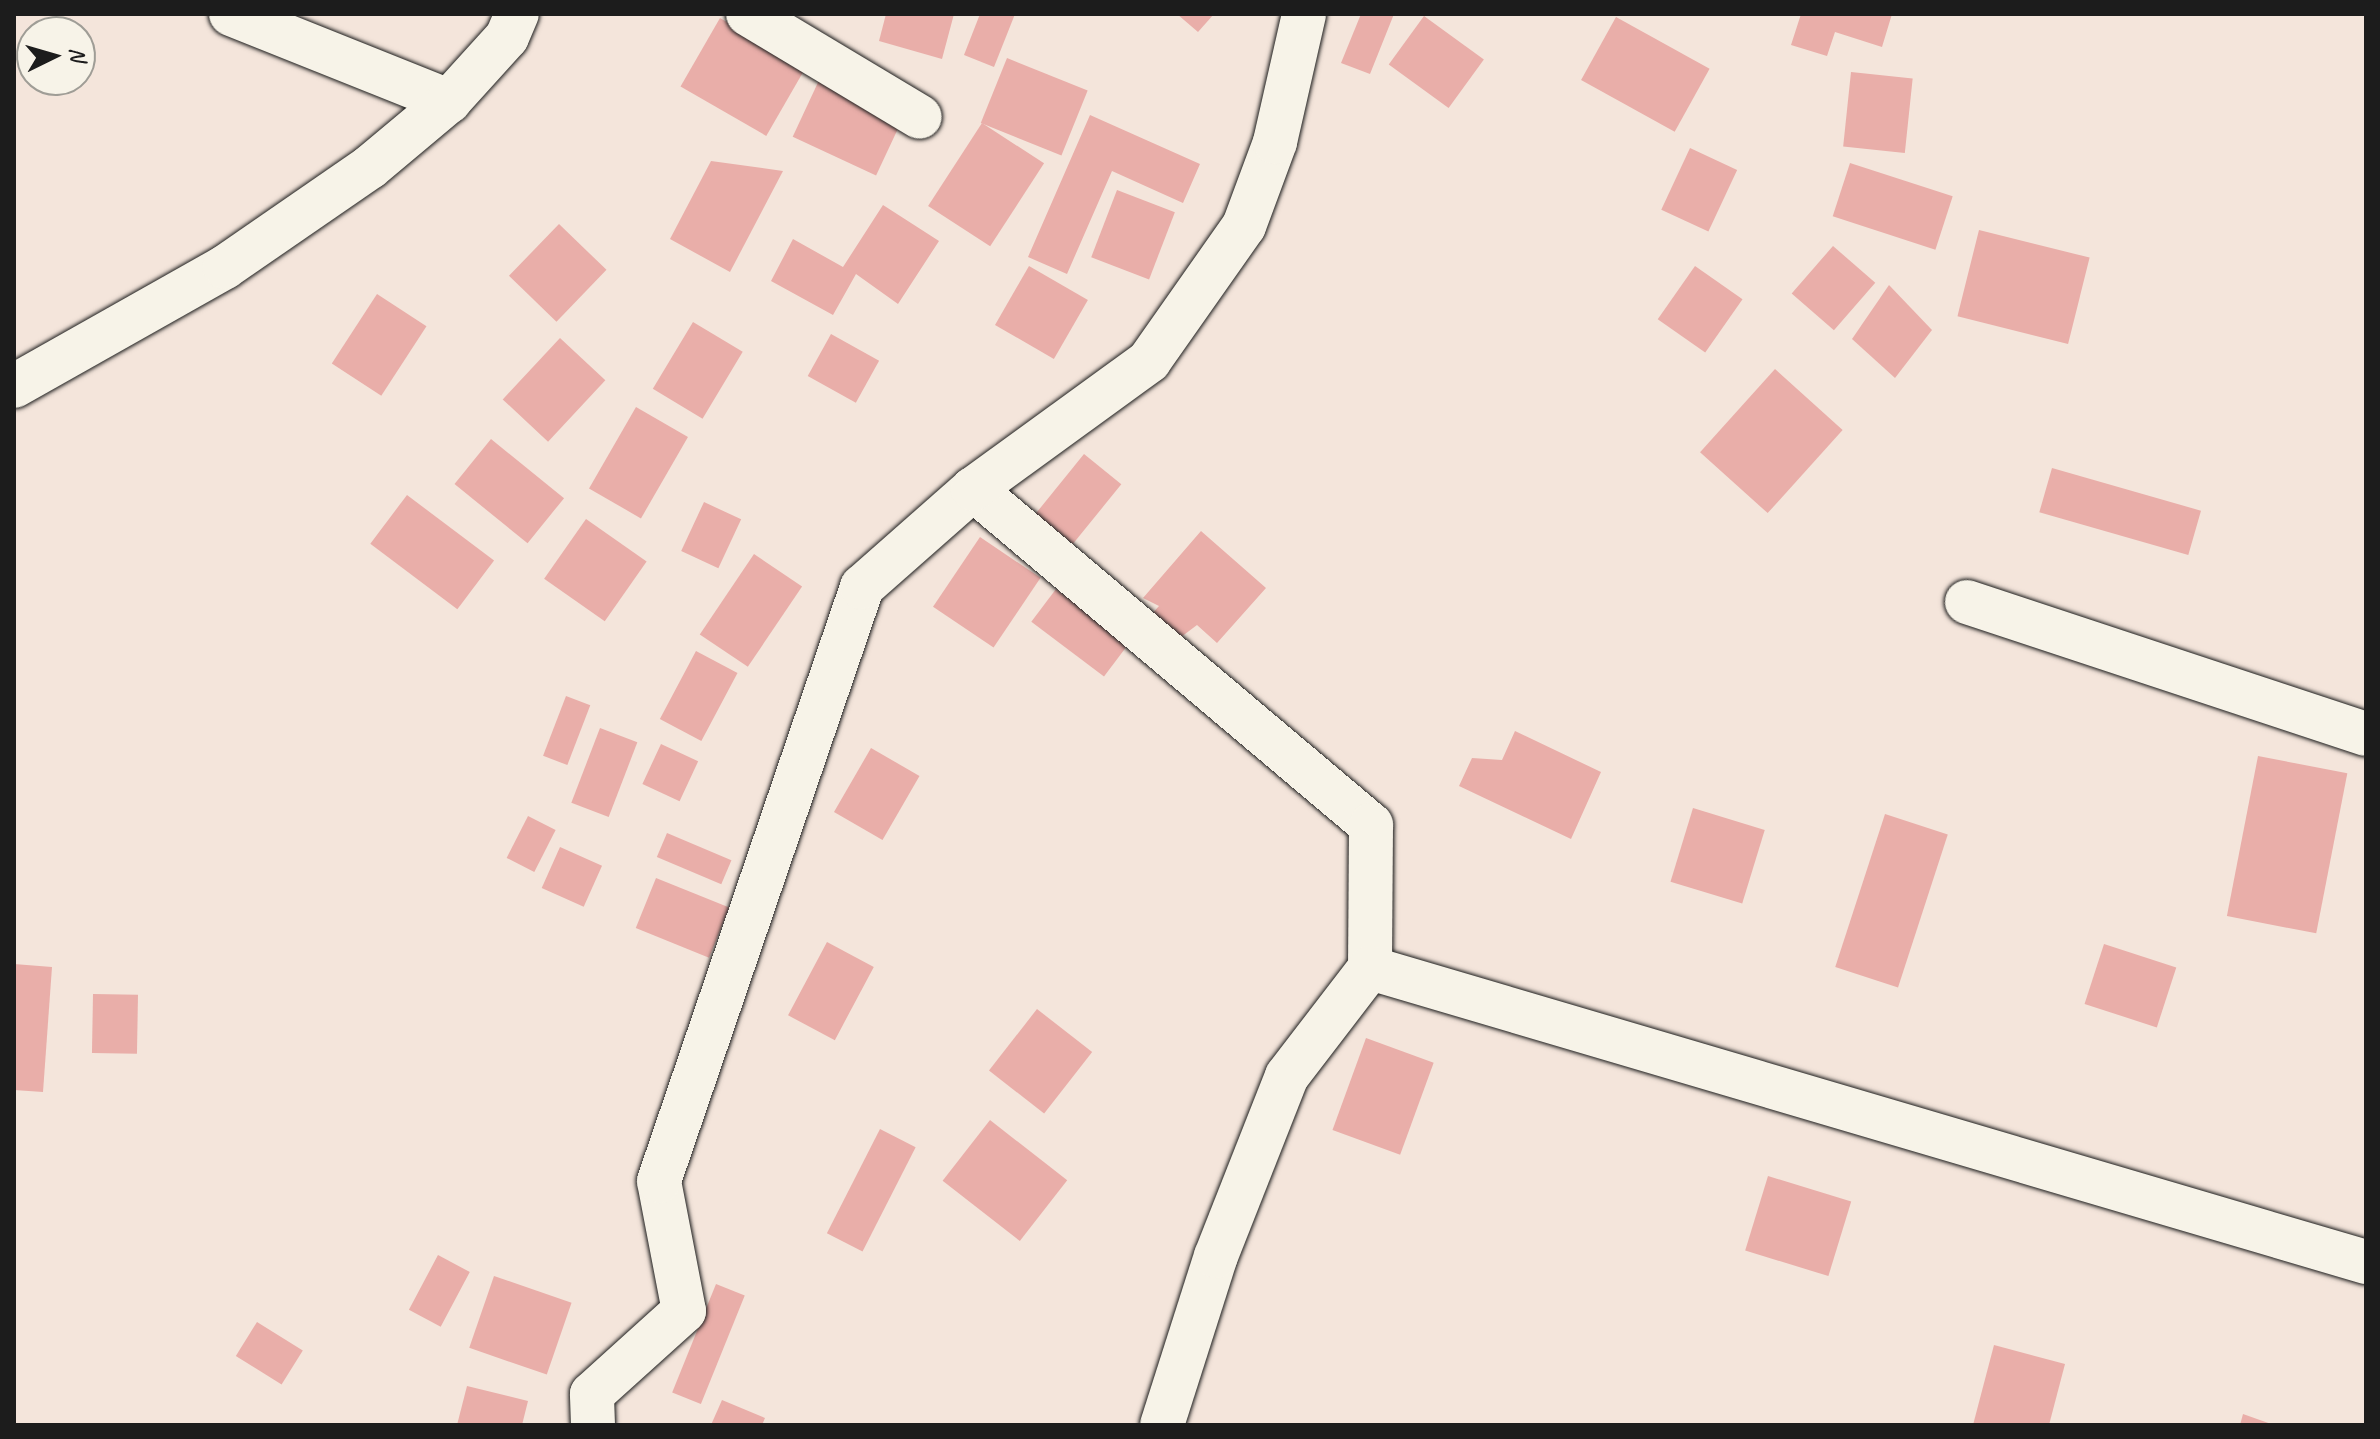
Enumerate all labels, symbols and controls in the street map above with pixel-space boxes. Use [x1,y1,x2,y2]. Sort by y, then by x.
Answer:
north arrow [16,16,96,96]
text: N [63,46,92,62]

